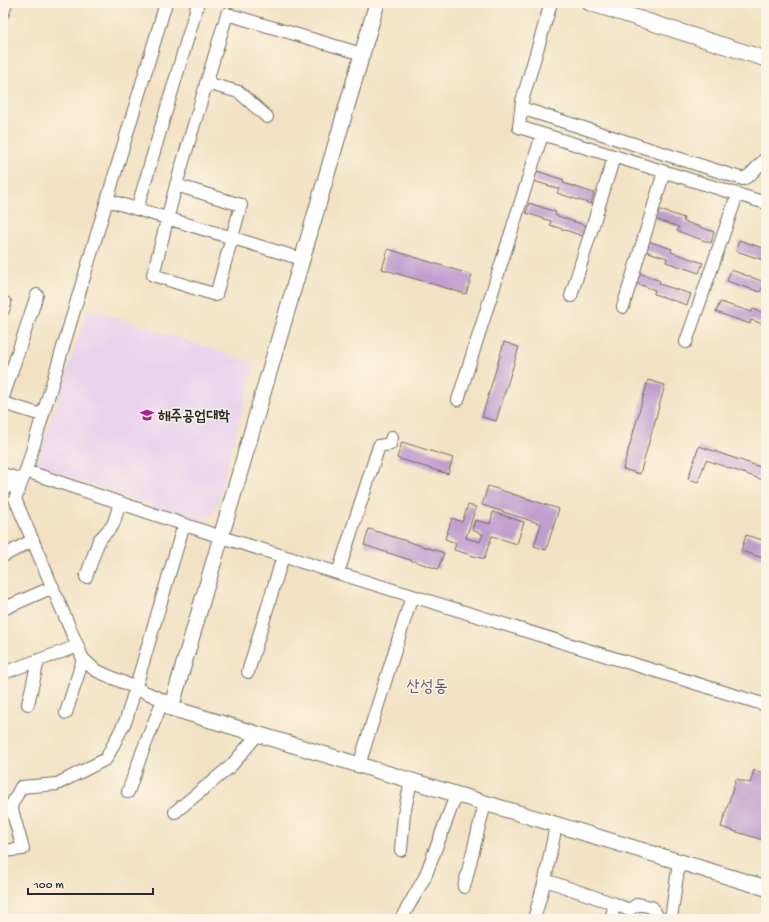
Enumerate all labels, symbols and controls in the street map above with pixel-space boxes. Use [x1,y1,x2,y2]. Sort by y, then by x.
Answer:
school or university icon: 해주공업대학 [139,407,155,423]
place label: 해주공업대학 [158,408,230,426]
district label: 산성동 [406,678,448,698]
scale bar [28,870,153,896]
text: 100 m [33,879,64,893]

